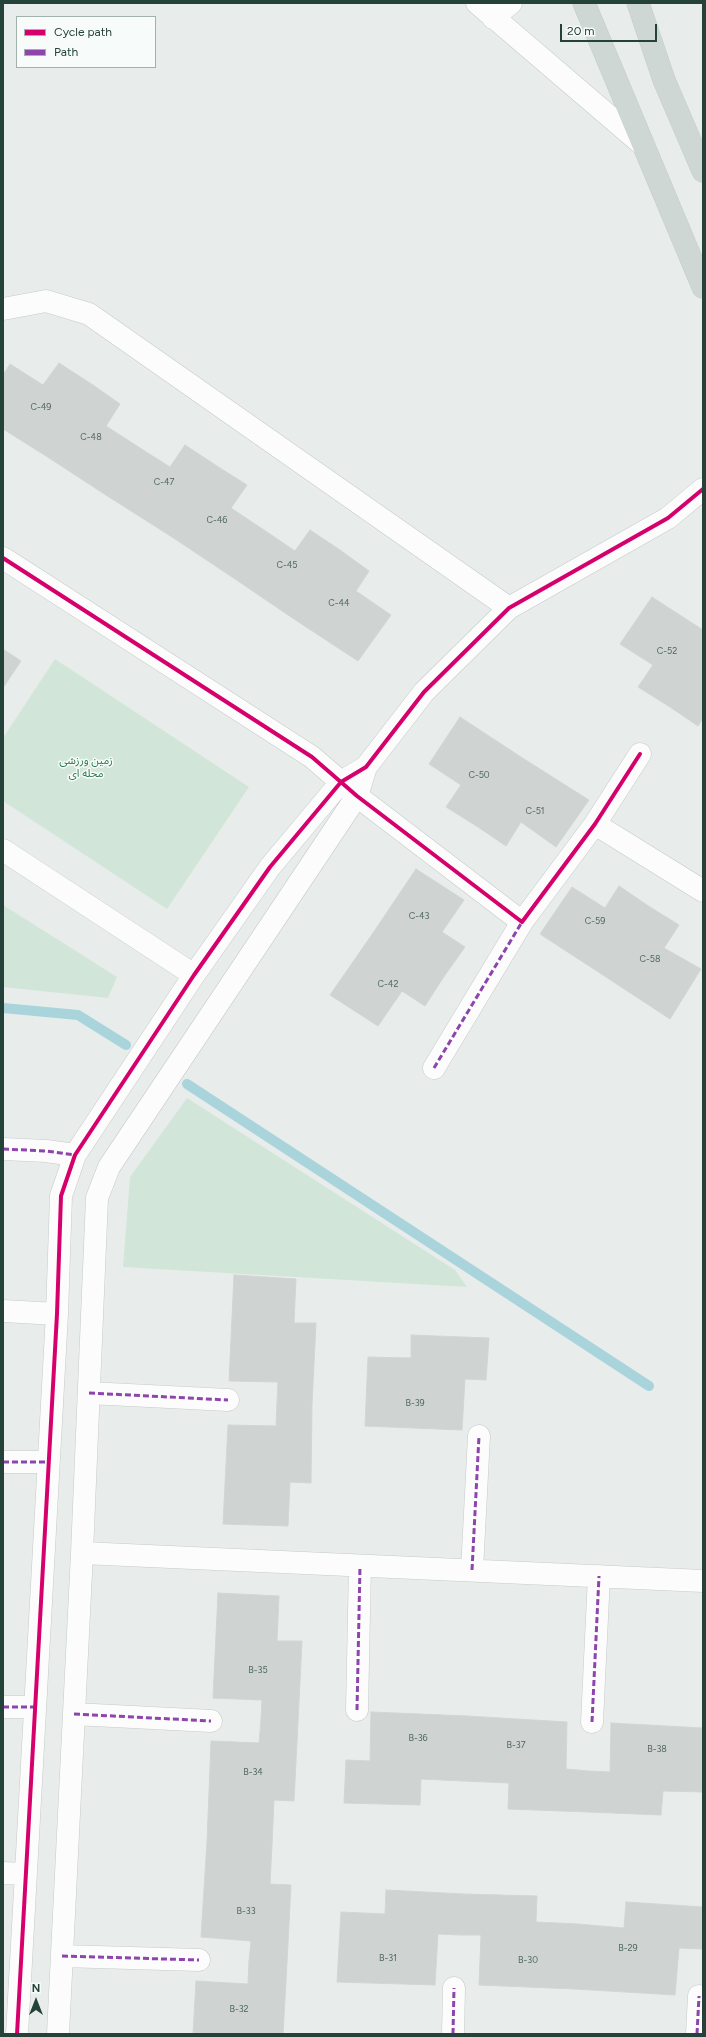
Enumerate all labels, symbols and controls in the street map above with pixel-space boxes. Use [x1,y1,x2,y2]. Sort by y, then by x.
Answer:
legend [16,16,156,68]
scale bar [562,16,659,42]
text: 20 m [567,24,595,38]
text: Cycle path [54,25,112,39]
text: Path [54,45,78,59]
house number: C-49 [31,402,51,412]
house number: C-48 [80,432,102,442]
house number: C-47 [154,477,174,487]
house number: C-46 [207,515,227,525]
house number: C-45 [276,560,298,570]
house number: C-44 [328,598,350,608]
house number: C-52 [657,646,677,656]
park label: زمین ورزشی محله ای [59,754,113,780]
house number: C-50 [468,770,490,780]
house number: C-51 [525,806,545,816]
house number: C-43 [409,911,429,921]
house number: C-59 [585,916,605,926]
house number: C-58 [640,954,660,964]
house number: C-42 [378,979,398,989]
house number: B-39 [405,1398,425,1408]
house number: B-35 [248,1665,268,1675]
house number: B-36 [408,1733,428,1743]
house number: B-37 [507,1740,525,1750]
house number: B-38 [647,1744,667,1754]
house number: B-34 [243,1767,263,1777]
house number: B-33 [236,1906,256,1916]
house number: B-29 [618,1943,638,1953]
house number: B-31 [379,1953,397,1963]
house number: B-30 [518,1955,538,1965]
north arrow [16,1981,56,2021]
text: N [32,1982,40,1995]
house number: B-32 [229,2004,249,2014]

